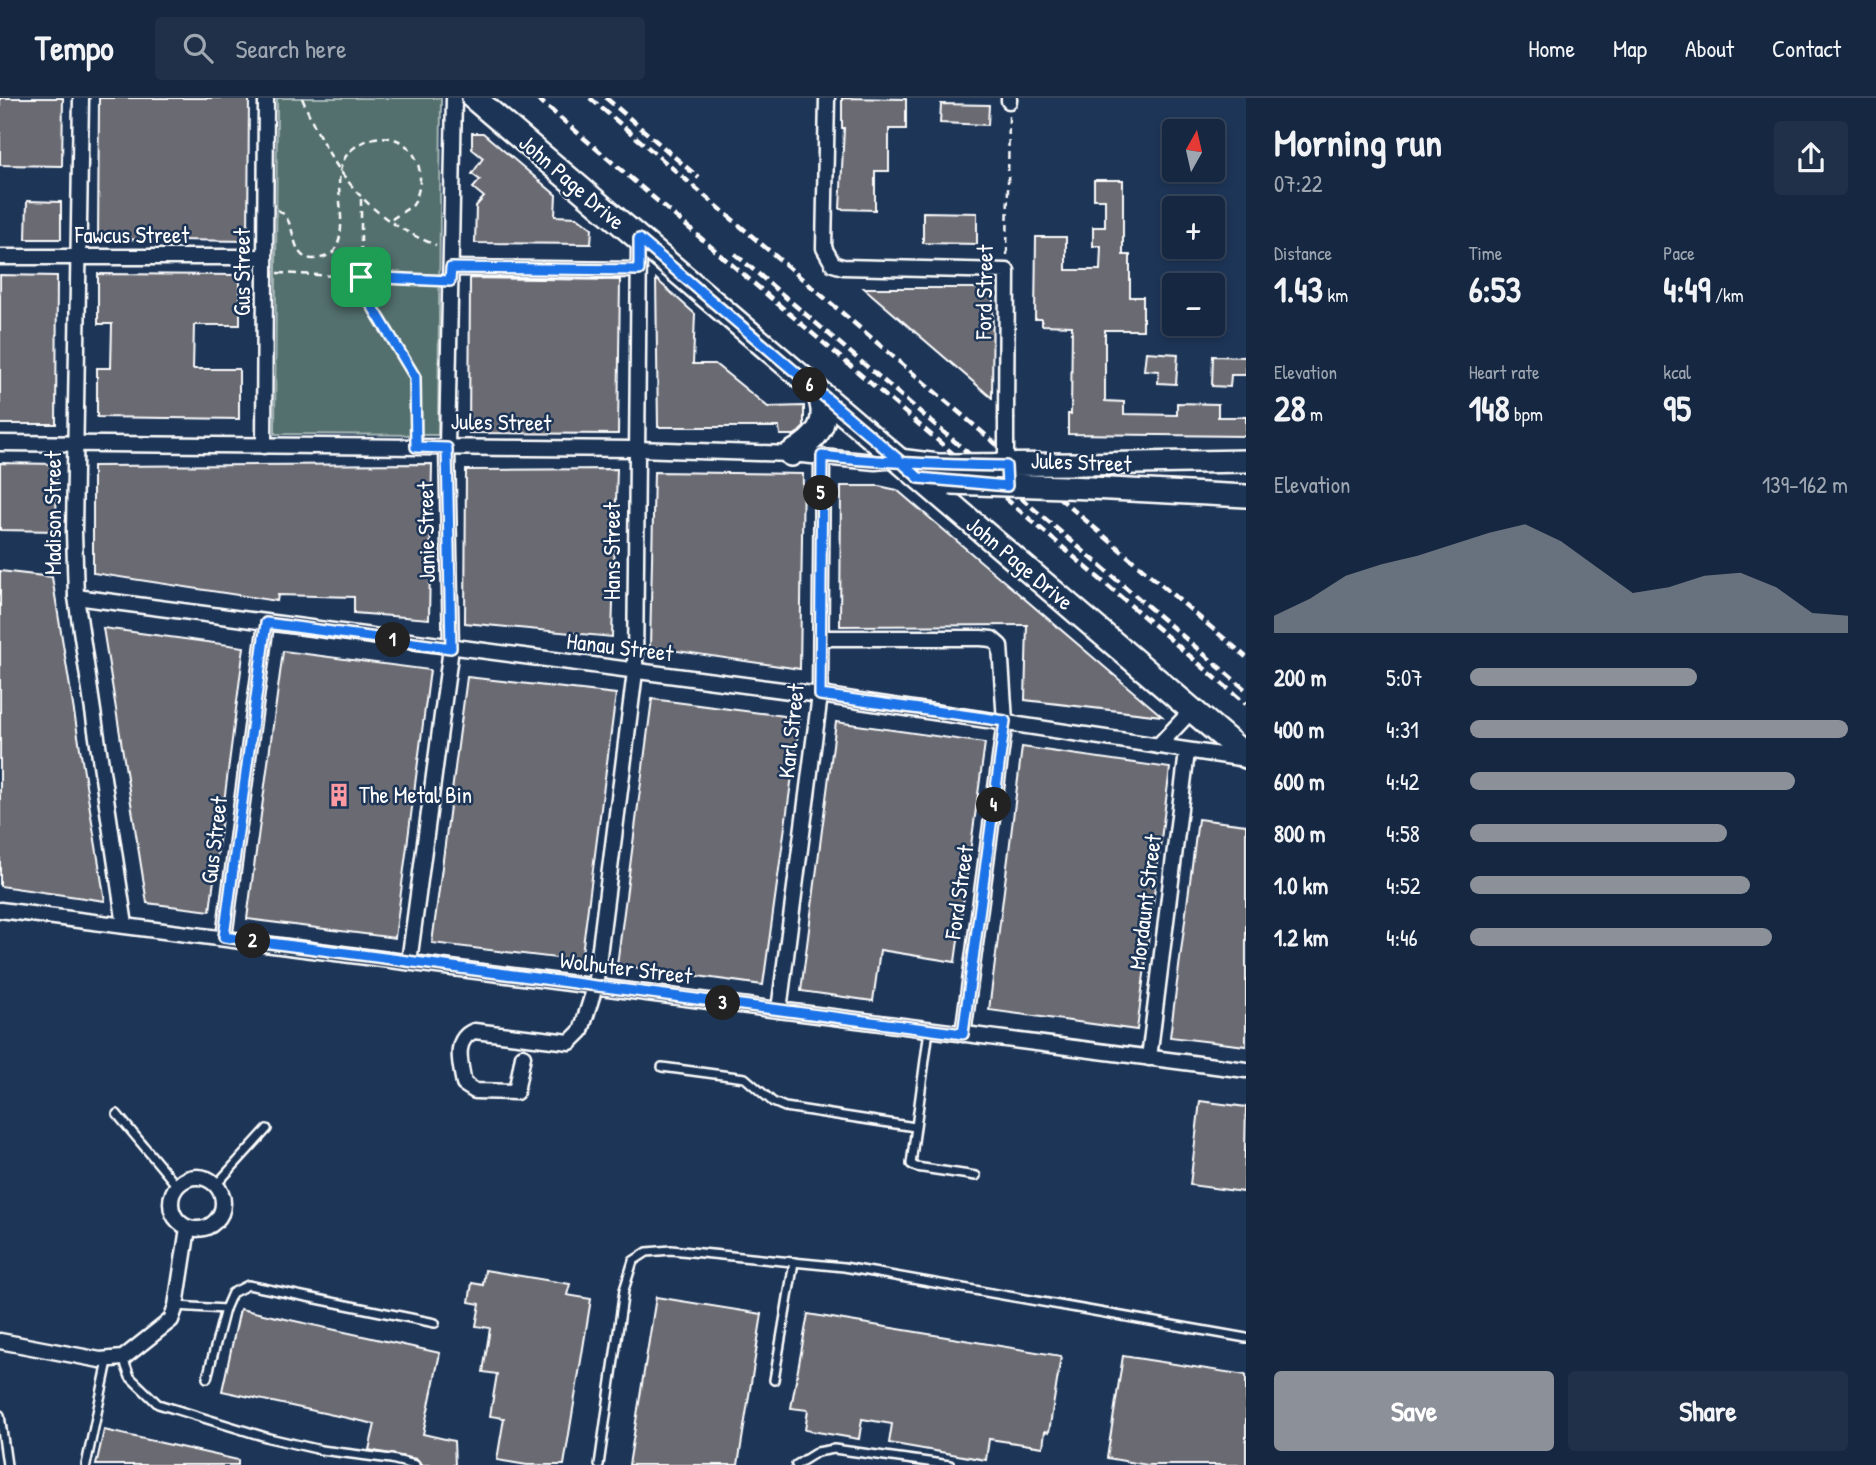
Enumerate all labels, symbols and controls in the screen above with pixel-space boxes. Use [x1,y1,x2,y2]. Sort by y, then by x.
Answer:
search box [155,17,645,80]
text: Tempo [35,26,113,70]
icon: search [179,29,217,67]
text: Search here [235,31,347,66]
text: Home [1528,32,1575,64]
text: Map [1613,32,1647,64]
text: About [1685,32,1734,64]
text: Contact [1772,32,1841,64]
text: Morning run [1274,116,1442,168]
north arrow [1162,119,1225,182]
map controls [1162,119,1225,336]
button: share [1774,121,1848,195]
street label: John Page Drive [513,127,632,236]
text: 07:22 [1274,168,1323,199]
button: + [1162,196,1225,259]
street label: Fawcus Street [74,219,190,250]
street label: Gus Street [226,227,257,316]
text: Distance [1274,240,1332,266]
text: Time [1469,240,1502,266]
text: Pace [1663,240,1695,266]
street label: Ford Street [967,243,1000,341]
pin [331,247,391,307]
icon: arrive [342,258,380,296]
text: 1.43 [1274,266,1323,313]
text: 6:53 [1469,266,1521,313]
text: 4:49 [1663,266,1711,313]
button: − [1162,273,1225,336]
text: km [1323,282,1348,308]
text: /km [1711,282,1744,308]
text: Elevation [1274,359,1337,385]
text: Heart rate [1469,359,1540,385]
text: kcal [1663,359,1691,385]
pin: 6 [792,368,828,402]
text: 6 [806,371,813,397]
text: 28 [1274,385,1306,432]
text: 148 [1469,385,1510,432]
text: 95 [1663,385,1691,432]
text: m [1306,401,1323,427]
text: bpm [1510,401,1543,427]
street label: Jules Street [450,405,553,438]
street label: Jules Street [1030,444,1133,479]
street label: Madison Street [37,450,68,575]
text: Elevation [1274,469,1350,500]
text: 139–162 m [1762,469,1848,500]
pin: 5 [804,476,838,510]
text: 5 [816,479,825,505]
street label: Janie Street [409,480,442,583]
street label: Hans Street [596,501,627,600]
street label: John Page Drive [960,509,1081,617]
pin: 1 [376,622,410,658]
street label: Hanau Street [565,625,676,669]
text: 1 [389,626,396,652]
text: 200 m [1274,662,1326,693]
text: 5:07 [1386,662,1423,693]
street label: Karl Street [770,681,811,780]
text: 400 m [1274,714,1324,745]
text: 4:31 [1386,714,1419,745]
text: 600 m [1274,766,1325,797]
text: 4:42 [1386,766,1419,797]
place label: The Metal Bin [359,779,472,810]
building icon: The Metal Bin [325,781,353,809]
pin: 4 [976,788,1012,822]
text: 4 [990,791,997,817]
street label: Gus Street [193,793,234,885]
text: 800 m [1274,818,1326,849]
text: 4:58 [1386,818,1420,849]
street label: Mordaunt Street [1121,831,1168,971]
street label: Ford Street [936,842,981,942]
text: 1.0 km [1274,870,1328,901]
text: 4:52 [1386,870,1420,901]
text: 1.2 km [1274,922,1329,953]
text: 4:46 [1386,922,1418,953]
pin: 2 [236,924,270,958]
text: 2 [248,927,257,953]
street label: Wolhuter Street [558,944,695,991]
pin: 3 [706,986,740,1020]
text: 3 [718,989,727,1015]
button: Save [1274,1371,1554,1451]
button: Share [1568,1371,1848,1451]

